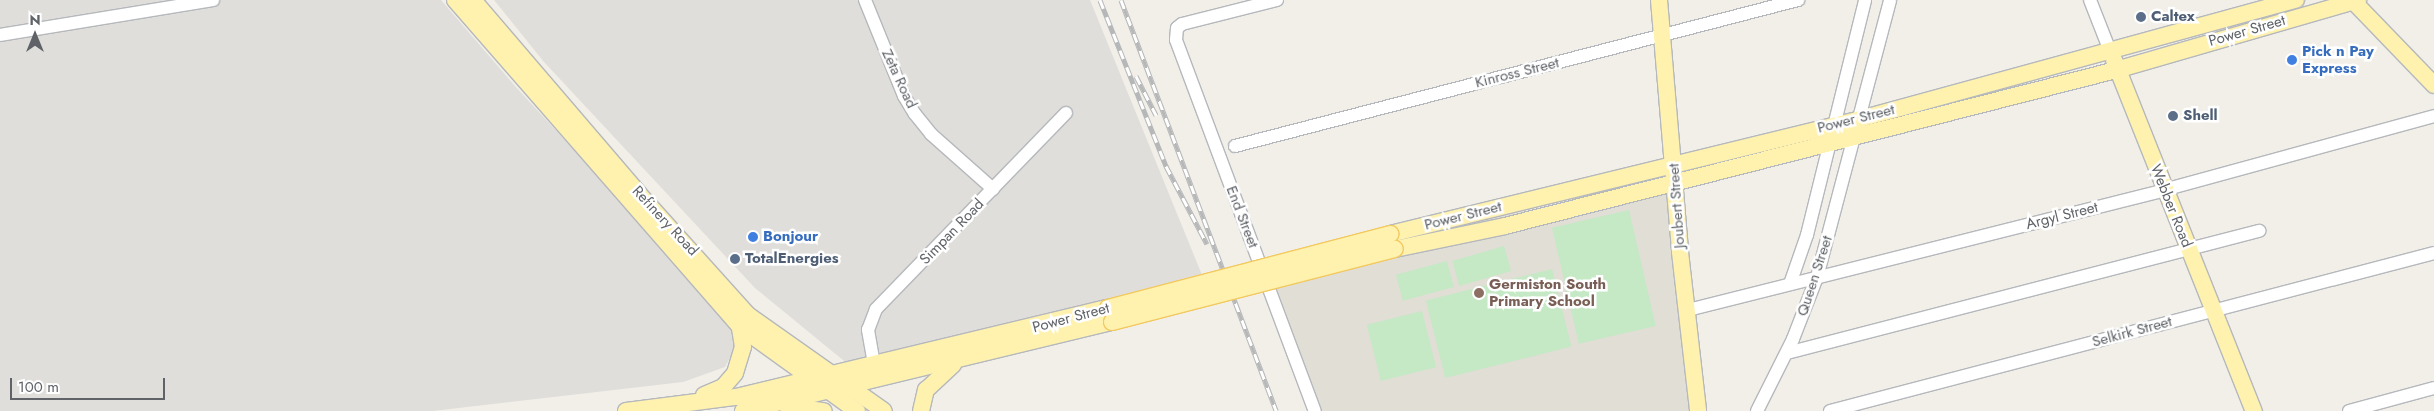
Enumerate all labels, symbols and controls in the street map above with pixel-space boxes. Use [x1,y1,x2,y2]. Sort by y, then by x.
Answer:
place label: Caltex [2151,8,2195,26]
north arrow [10,10,60,60]
text: N [29,10,41,30]
marker: Caltex [2135,11,2147,23]
street label: Power Street [2207,11,2287,51]
place label: Pick n Pay Express [2302,42,2374,77]
street label: Zeta Road [878,47,920,111]
street label: Kinross Street [1473,54,1561,92]
marker: Pick n Pay Express [2286,54,2298,66]
street label: Power Street [1816,101,1896,137]
place label: Shell [2183,107,2218,125]
marker: Shell [2167,110,2179,122]
street label: Webber Road [2146,162,2196,250]
street label: Joubert Street [1665,163,1689,249]
street label: Refinery Road [628,182,702,260]
street label: End Street [1222,183,1262,251]
street label: Simpan Road [916,195,988,269]
street label: Power Street [1423,198,1503,234]
street label: Argyl Street [2024,198,2100,234]
place label: Bonjour [763,228,818,246]
marker: Bonjour [747,231,759,243]
street label: Queen Street [1794,234,1836,318]
place label: TotalEnergies [745,250,839,268]
marker: TotalEnergies [729,253,741,265]
place label: Germiston South Primary School [1489,275,1606,310]
marker: Germiston South Primary School [1473,287,1485,299]
street label: Power Street [1031,299,1111,337]
street label: Selkirk Street [2090,313,2174,351]
scale bar [12,368,168,400]
text: 100 m [18,376,59,398]

